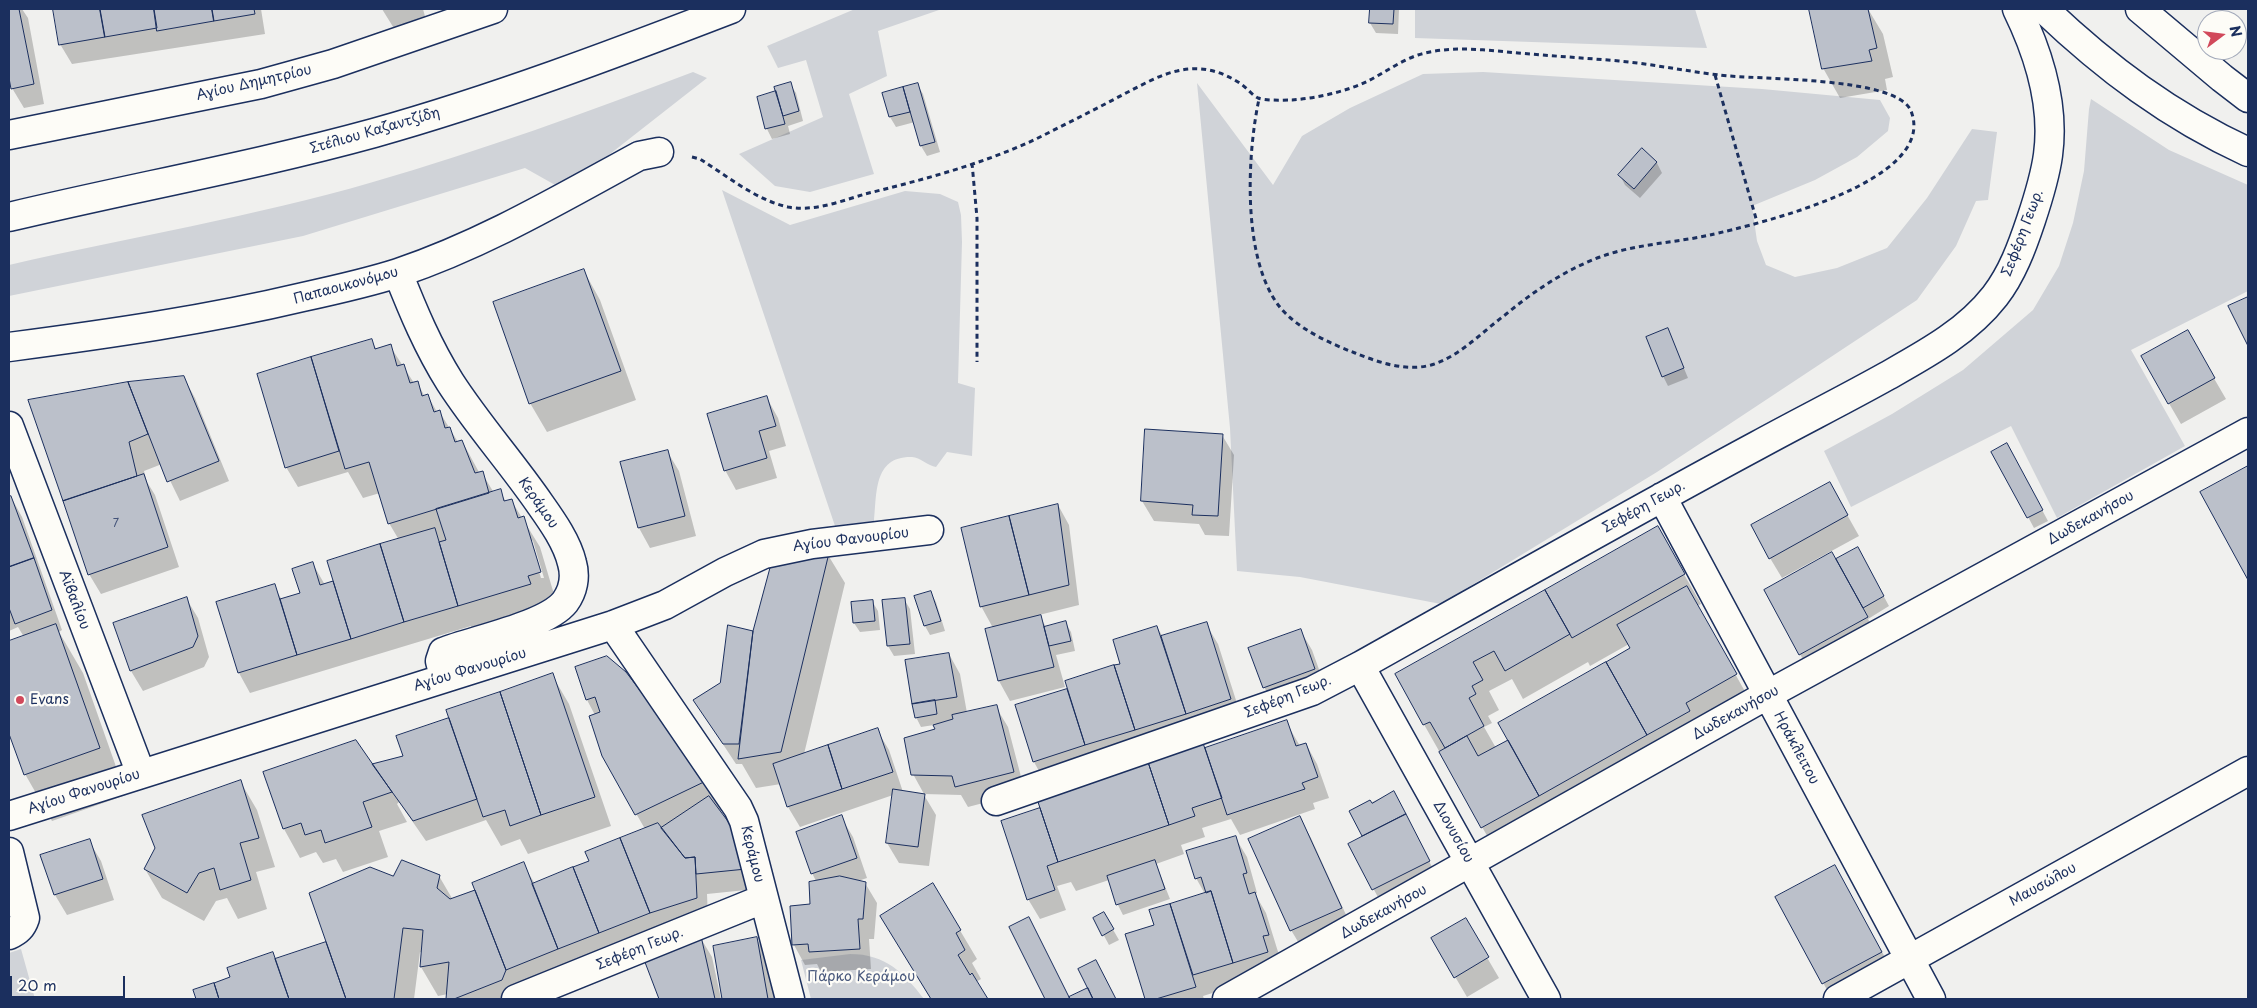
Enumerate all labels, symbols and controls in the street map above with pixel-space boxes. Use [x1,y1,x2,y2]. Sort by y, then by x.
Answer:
north arrow [2197,10,2247,60]
text: N [2224,23,2248,39]
street label: Αγίου Δημητρίου [195,62,313,104]
street label: Στέλιου Καζαντζίδη [308,104,442,158]
street label: Σεφέρη Γεωρ. [1999,187,2047,279]
street label: Παπαοικονόμου [292,264,400,308]
street label: Κεράμου [514,474,562,532]
street label: Σεφέρη Γεωρ. [1600,477,1688,537]
street label: Δωδεκανήσου [2045,487,2137,549]
house number: 7 [113,517,119,531]
street label: Αγίου Φανουρίου [792,525,910,555]
street label: Αϊβαλίου [55,568,93,632]
street label: Αγίου Φανουρίου [412,645,528,695]
street label: Σεφέρη Γεωρ. [1242,672,1334,722]
street label: Δωδεκανήσου [1690,682,1782,744]
place label: Evans [30,692,69,708]
marker: Evans [14,694,26,706]
street label: Ηράκλειτου [1770,709,1822,787]
street label: Αγίου Φανουρίου [26,766,142,818]
street label: Διονυσίου [1429,798,1477,866]
street label: Κεράμου [737,824,767,884]
street label: Μαυσώλου [2007,860,2079,910]
street label: Δωδεκανήσου [1338,881,1430,943]
street label: Σεφέρη Γεωρ. [594,924,686,974]
scale bar [12,966,128,998]
park label: Πάρκο Κεράμου [807,969,915,985]
text: 20 m [18,973,57,996]

